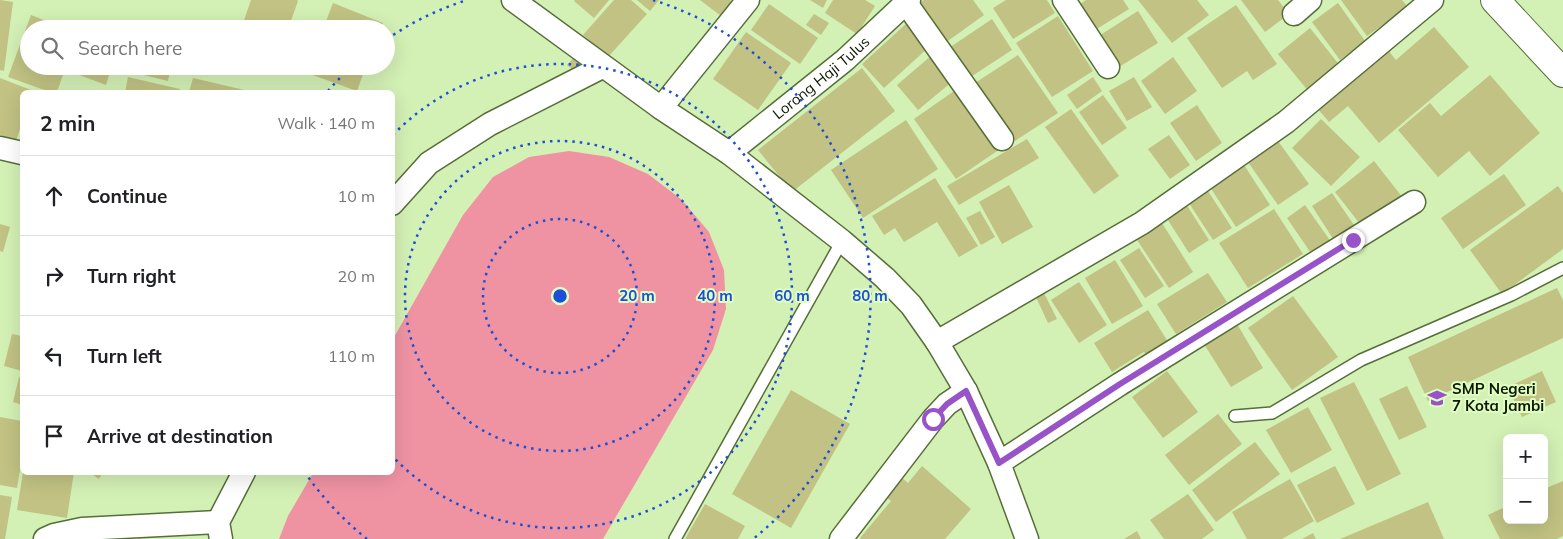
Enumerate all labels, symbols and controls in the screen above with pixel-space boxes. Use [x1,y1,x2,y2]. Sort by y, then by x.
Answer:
search box [20,20,395,75]
street label: Lorong Haji Tulus [769,32,873,123]
icon: search [38,34,66,62]
text: Search here [78,36,182,60]
text: 2 min [40,110,95,136]
text: Walk · 140 m [277,113,375,133]
icon: ahead [40,182,68,210]
text: Continue [87,184,167,208]
text: 10 m [338,186,375,206]
route end [1342,229,1365,252]
icon: right [40,262,68,290]
text: Turn right [87,264,176,288]
text: 20 m [338,266,375,286]
text: 20 m [619,286,655,305]
text: 40 m [697,286,733,305]
text: 60 m [774,286,810,305]
text: 80 m [852,286,888,305]
centre of rings [551,287,569,305]
icon: left [40,342,68,370]
text: Turn left [87,344,162,368]
text: 110 m [328,346,375,366]
place label: SMP Negeri 7 Kota Jambi [1452,379,1544,415]
school or university icon: SMP Negeri 7 Kota Jambi [1426,387,1448,409]
route start [922,408,945,431]
icon: arrive [40,422,68,450]
text: Arrive at destination [87,424,273,448]
map controls [1503,434,1548,524]
button: + [1503,434,1548,479]
button: − [1503,479,1548,524]

